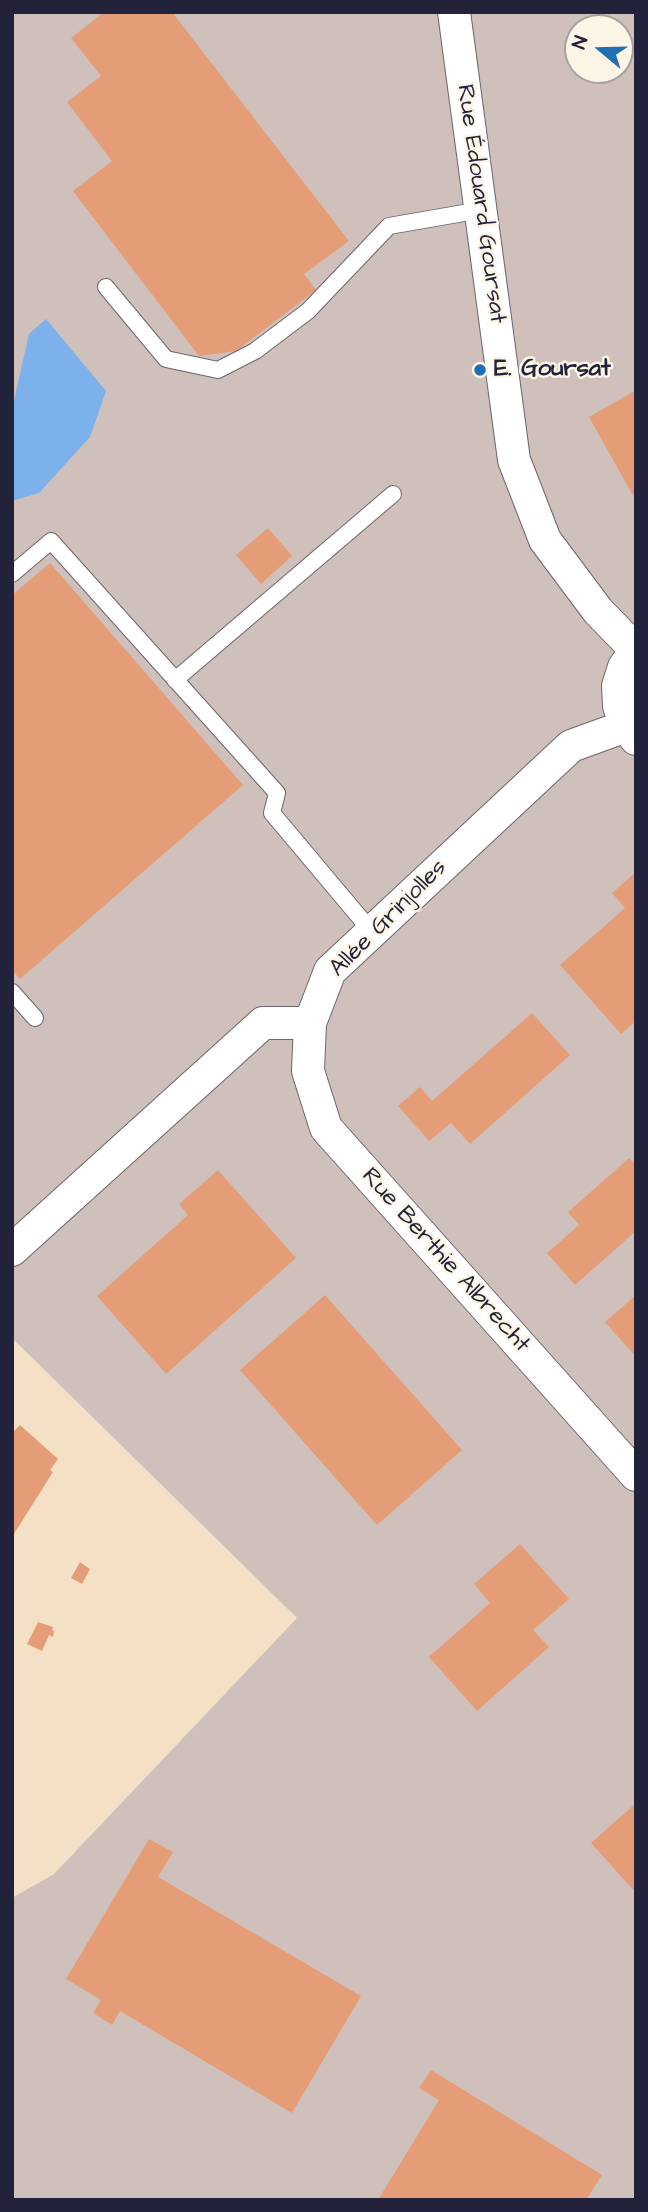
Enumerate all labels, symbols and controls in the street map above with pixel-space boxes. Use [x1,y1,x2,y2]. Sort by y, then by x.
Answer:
north arrow [564,14,634,84]
text: N [566,33,595,53]
street label: Rue Édouard Goursat [449,83,511,325]
place label: E. Goursat [494,356,611,384]
marker: E. Goursat [472,362,488,378]
street label: Allée Grinjolles [324,854,454,984]
street label: Rue Berthie Albrecht [354,1163,536,1359]

